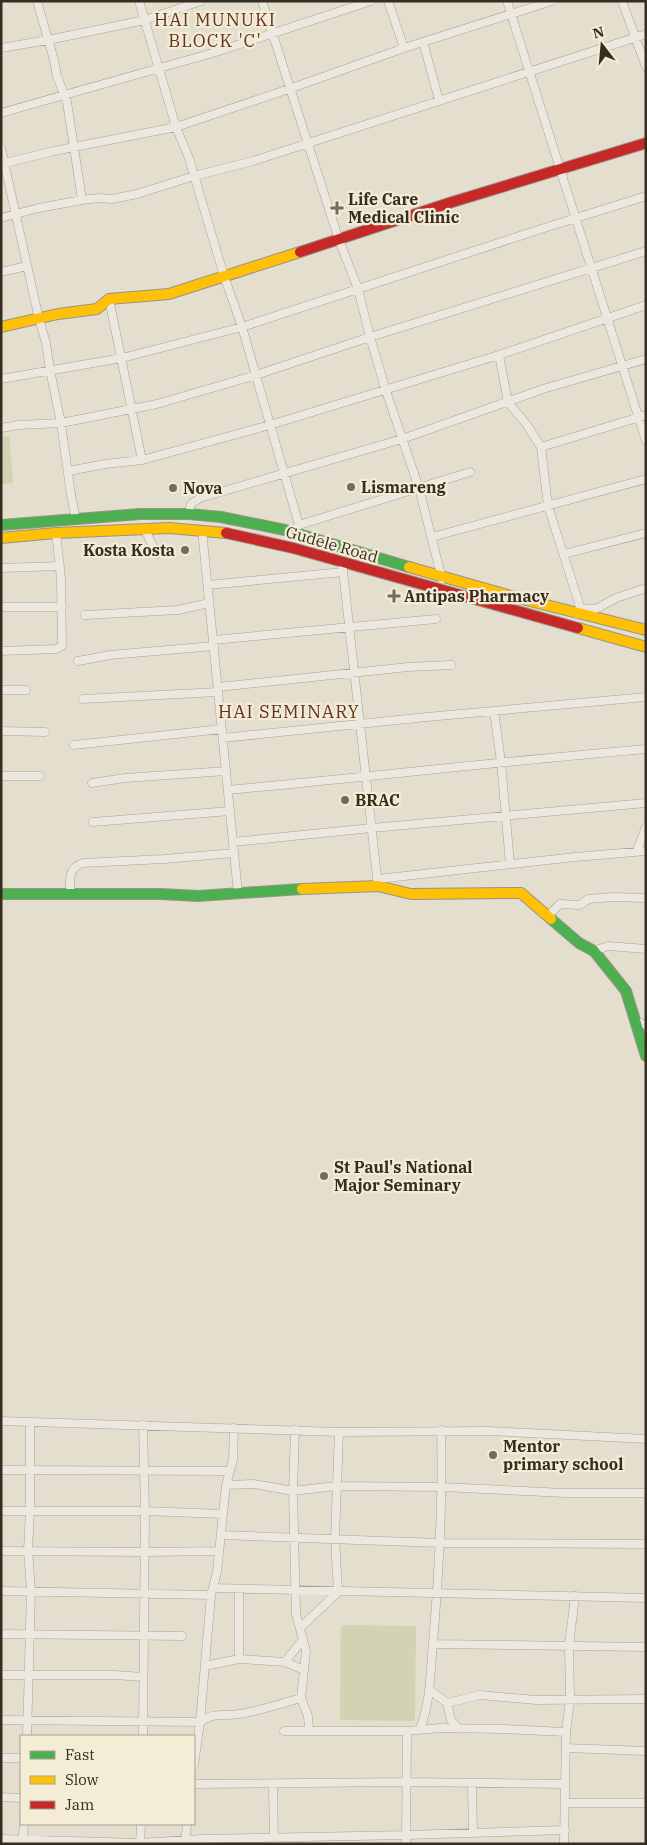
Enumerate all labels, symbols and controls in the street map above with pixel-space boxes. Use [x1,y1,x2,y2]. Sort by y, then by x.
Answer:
district label: HAI MUNUKI BLOCK 'C' [154,8,276,52]
north arrow [577,20,627,70]
text: N [591,22,606,43]
place label: Life Care Medical Clinic [348,189,460,227]
marker: Life Care Medical Clinic [330,201,344,215]
place label: Lismareng [361,477,447,497]
place label: Nova [183,478,222,498]
marker: Lismareng [345,481,357,493]
marker: Nova [167,482,179,494]
street label: Gudele Road [284,521,381,567]
place label: Kosta Kosta [83,540,175,560]
marker: Kosta Kosta [179,544,191,556]
place label: Antipas Pharmacy [404,586,550,606]
marker: Antipas Pharmacy [388,590,400,602]
district label: HAI SEMINARY [218,700,360,723]
place label: BRAC [355,790,400,810]
marker: BRAC [339,794,351,806]
place label: St Paul's National Major Seminary [334,1157,473,1195]
marker: St Paul's National Major Seminary [318,1170,330,1182]
place label: Mentor primary school [503,1436,623,1474]
marker: Mentor primary school [487,1449,499,1461]
legend [20,1735,195,1825]
text: Fast [65,1745,95,1764]
text: Slow [65,1770,99,1789]
text: Jam [65,1795,94,1814]

